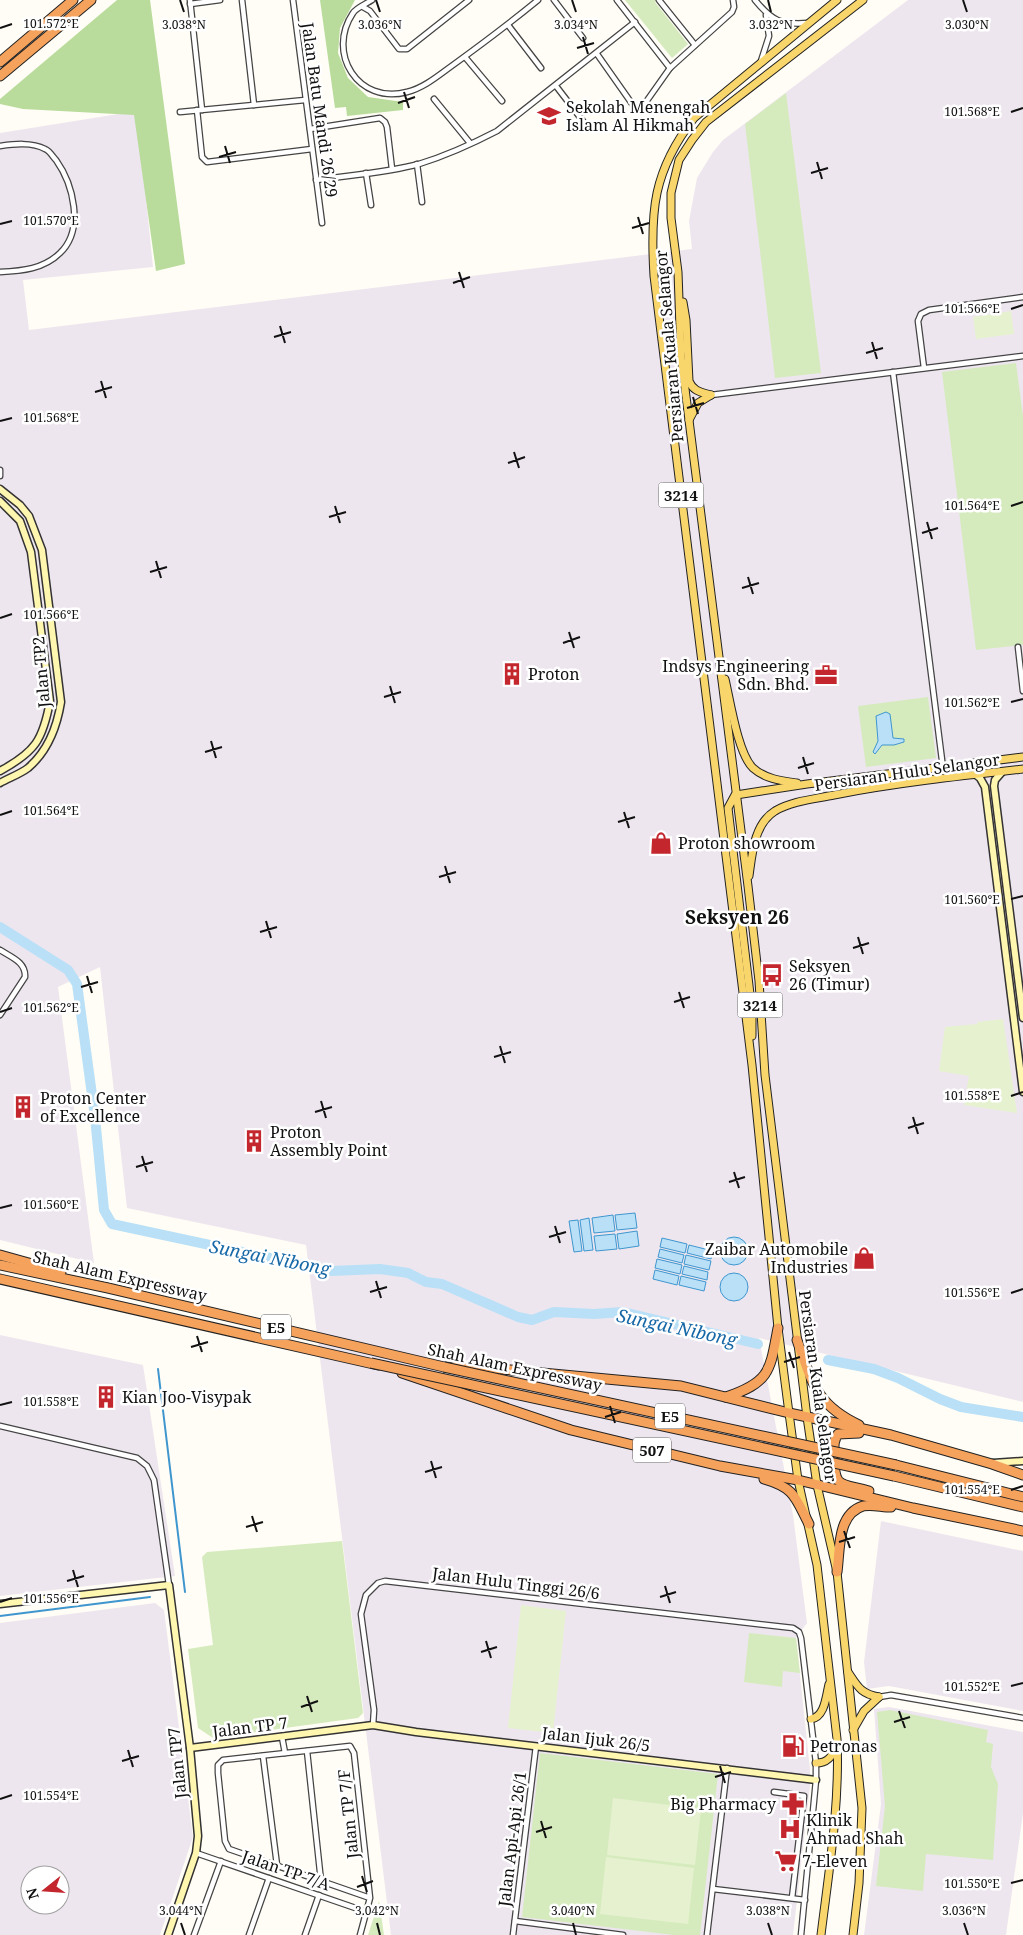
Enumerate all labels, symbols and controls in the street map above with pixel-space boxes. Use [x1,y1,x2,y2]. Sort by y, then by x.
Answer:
text: 101.572°E [23,15,79,32]
text: 3.038°N [162,16,206,33]
text: 3.036°N [358,16,402,33]
text: 3.034°N [554,16,598,33]
text: 3.032°N [749,16,793,33]
text: 3.030°N [945,16,989,33]
street label: Jalan Batu Mandi 26/29 [297,20,343,199]
place label: Sekolah Menengah Islam Al Hikmah [566,96,710,136]
school or university icon: Sekolah Menengah Islam Al Hikmah [536,103,562,129]
text: 101.568°E [944,103,1000,120]
text: 101.570°E [23,212,79,229]
street label: Persiaran Kuala Selangor [650,248,688,443]
text: 101.566°E [944,300,1000,317]
text: 101.568°E [23,409,79,426]
road number: 3214 [658,482,704,508]
text: 101.564°E [944,497,1000,514]
text: 101.566°E [23,606,79,623]
street label: Jalan TP2 [27,635,55,710]
place label: Indsys Engineering Sdn. Bhd. [662,655,809,695]
building icon: Proton [499,661,525,687]
office icon: Indsys Engineering Sdn. Bhd. [813,662,839,688]
place label: Proton [528,663,580,685]
text: 101.562°E [944,694,1000,711]
street label: Persiaran Hulu Selangor [813,748,1002,796]
text: 101.564°E [23,802,79,819]
shop icon: Proton showroom [648,830,674,856]
place label: Proton showroom [678,832,815,854]
text: 101.560°E [944,891,1000,908]
district label: Seksyen 26 [685,904,789,930]
place label: Seksyen 26 (Timur) [789,955,870,995]
bus stop icon: Seksyen 26 (Timur) [759,962,785,988]
road number: 3214 [738,992,782,1018]
text: 101.562°E [23,999,79,1016]
place label: Proton Center of Excellence [40,1087,147,1127]
text: 101.558°E [944,1087,1000,1104]
building icon: Proton Center of Excellence [10,1094,36,1120]
place label: Proton Assembly Point [270,1121,388,1161]
building icon: Proton Assembly Point [241,1128,267,1154]
text: 101.560°E [23,1196,79,1213]
water label: Sungai Nibong [208,1234,333,1281]
place label: Zaibar Automobile Industries [705,1238,848,1278]
street label: Shah Alam Expressway [31,1245,210,1307]
shop icon: Zaibar Automobile Industries [851,1245,877,1271]
text: 101.556°E [944,1284,1000,1301]
street label: Persiaran Kuala Selangor [794,1289,842,1484]
water label: Sungai Nibong [615,1303,740,1352]
road number: E5 [261,1314,291,1340]
street label: Shah Alam Expressway [426,1338,605,1396]
building icon: Kian Joo-Visypak [93,1384,119,1410]
place label: Kian Joo-Visypak [122,1386,252,1408]
text: 101.558°E [23,1393,79,1410]
road number: E5 [655,1404,685,1428]
road number: 507 [633,1438,671,1462]
text: 101.554°E [944,1481,1000,1498]
street label: Jalan Hulu Tinggi 26/6 [430,1562,601,1604]
text: 101.556°E [23,1590,79,1607]
text: 101.552°E [944,1678,1000,1695]
street label: Jalan TP 7 [210,1711,289,1743]
street label: Jalan Ijuk 26/5 [540,1721,651,1757]
street label: Jalan TP7 [162,1726,192,1801]
fuel station icon: Petronas [780,1733,806,1759]
place label: Petronas [810,1735,877,1757]
street label: Jalan TP 7/F [332,1768,364,1861]
street label: Jalan Api-Api 26/1 [493,1770,531,1909]
text: 101.554°E [23,1787,79,1804]
pharmacy icon: Big Pharmacy [780,1791,806,1817]
place label: Big Pharmacy [670,1793,777,1815]
place label: Klinik Ahmad Shah [806,1809,904,1849]
hospital icon: Klinik Ahmad Shah [777,1816,803,1842]
street label: Jalan TP 7/A [238,1844,334,1896]
supermarket icon: 7-Eleven [773,1848,799,1874]
place label: 7-Eleven [802,1850,868,1872]
north arrow [20,1865,70,1915]
text: 101.550°E [944,1875,1000,1892]
text: N [21,1886,43,1902]
text: 3.044°N [159,1902,203,1919]
text: 3.042°N [355,1902,399,1919]
text: 3.040°N [551,1902,595,1919]
text: 3.038°N [746,1902,790,1919]
text: 3.036°N [942,1902,986,1919]

